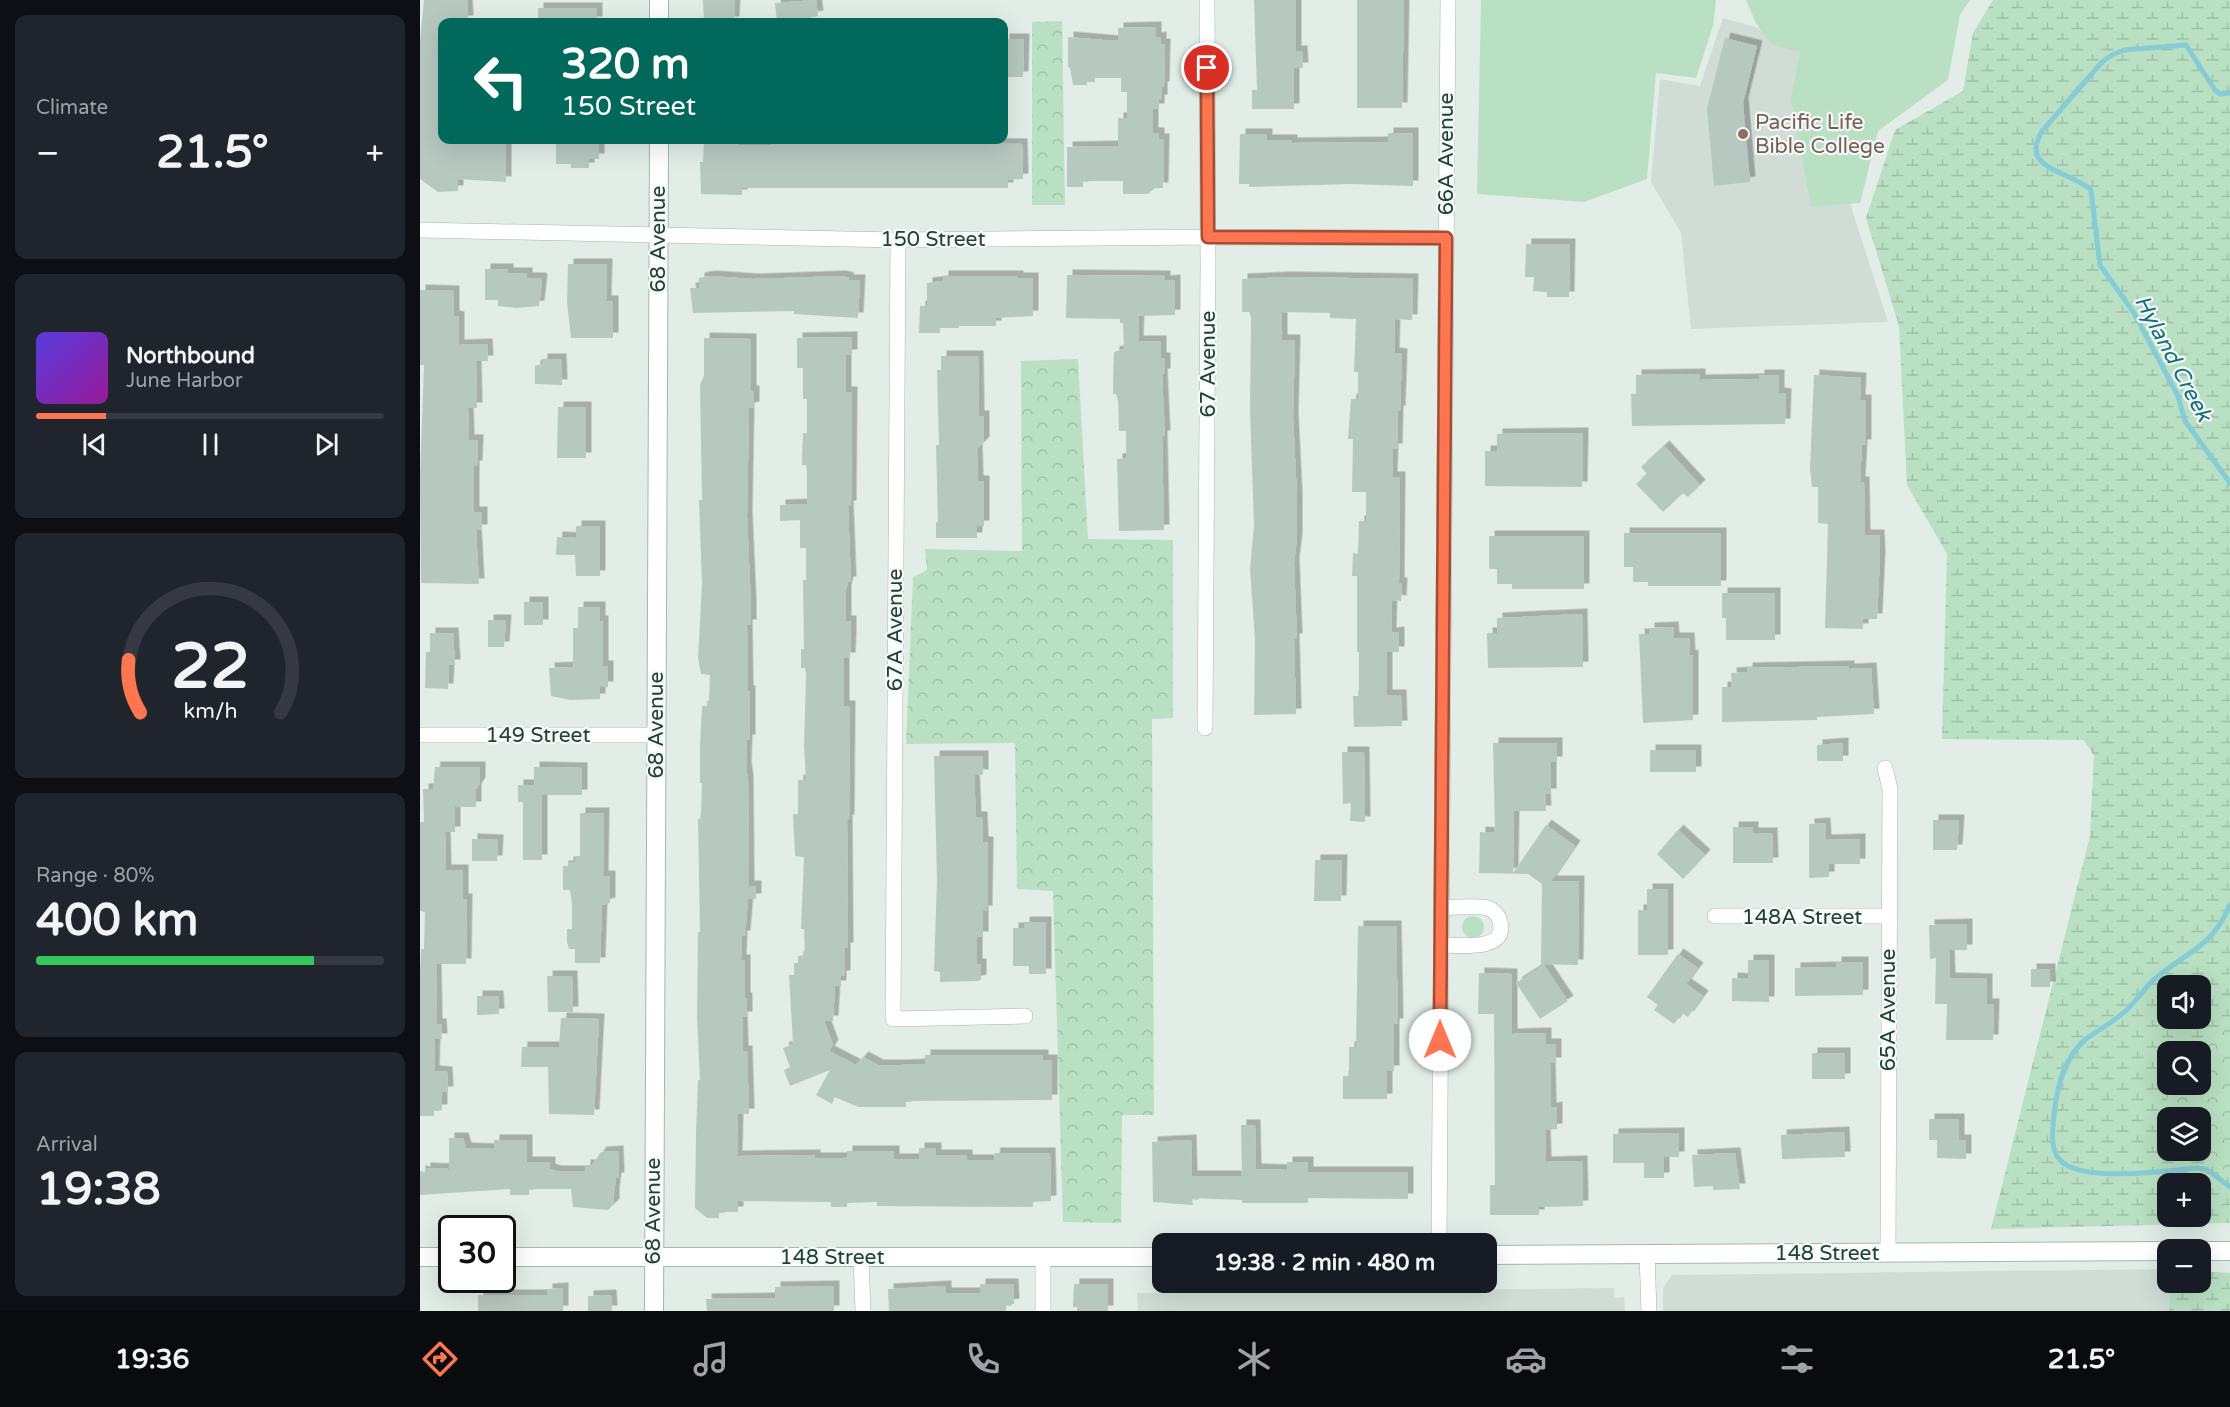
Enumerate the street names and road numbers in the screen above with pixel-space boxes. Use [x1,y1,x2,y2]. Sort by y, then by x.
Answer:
street label: 66A Avenue [1434,93,1459,215]
street label: 68 Avenue [646,185,671,293]
street label: 150 Street [880,227,986,252]
street label: 67 Avenue [1196,310,1221,418]
street label: 67A Avenue [883,569,908,691]
street label: 68 Avenue [644,671,669,779]
street label: 149 Street [485,723,591,748]
street label: 148A Street [1742,905,1862,930]
street label: 65A Avenue [1876,949,1901,1071]
street label: 68 Avenue [641,1157,666,1265]
street label: 148 Street [1774,1241,1880,1266]
street label: 148 Street [779,1245,885,1270]

